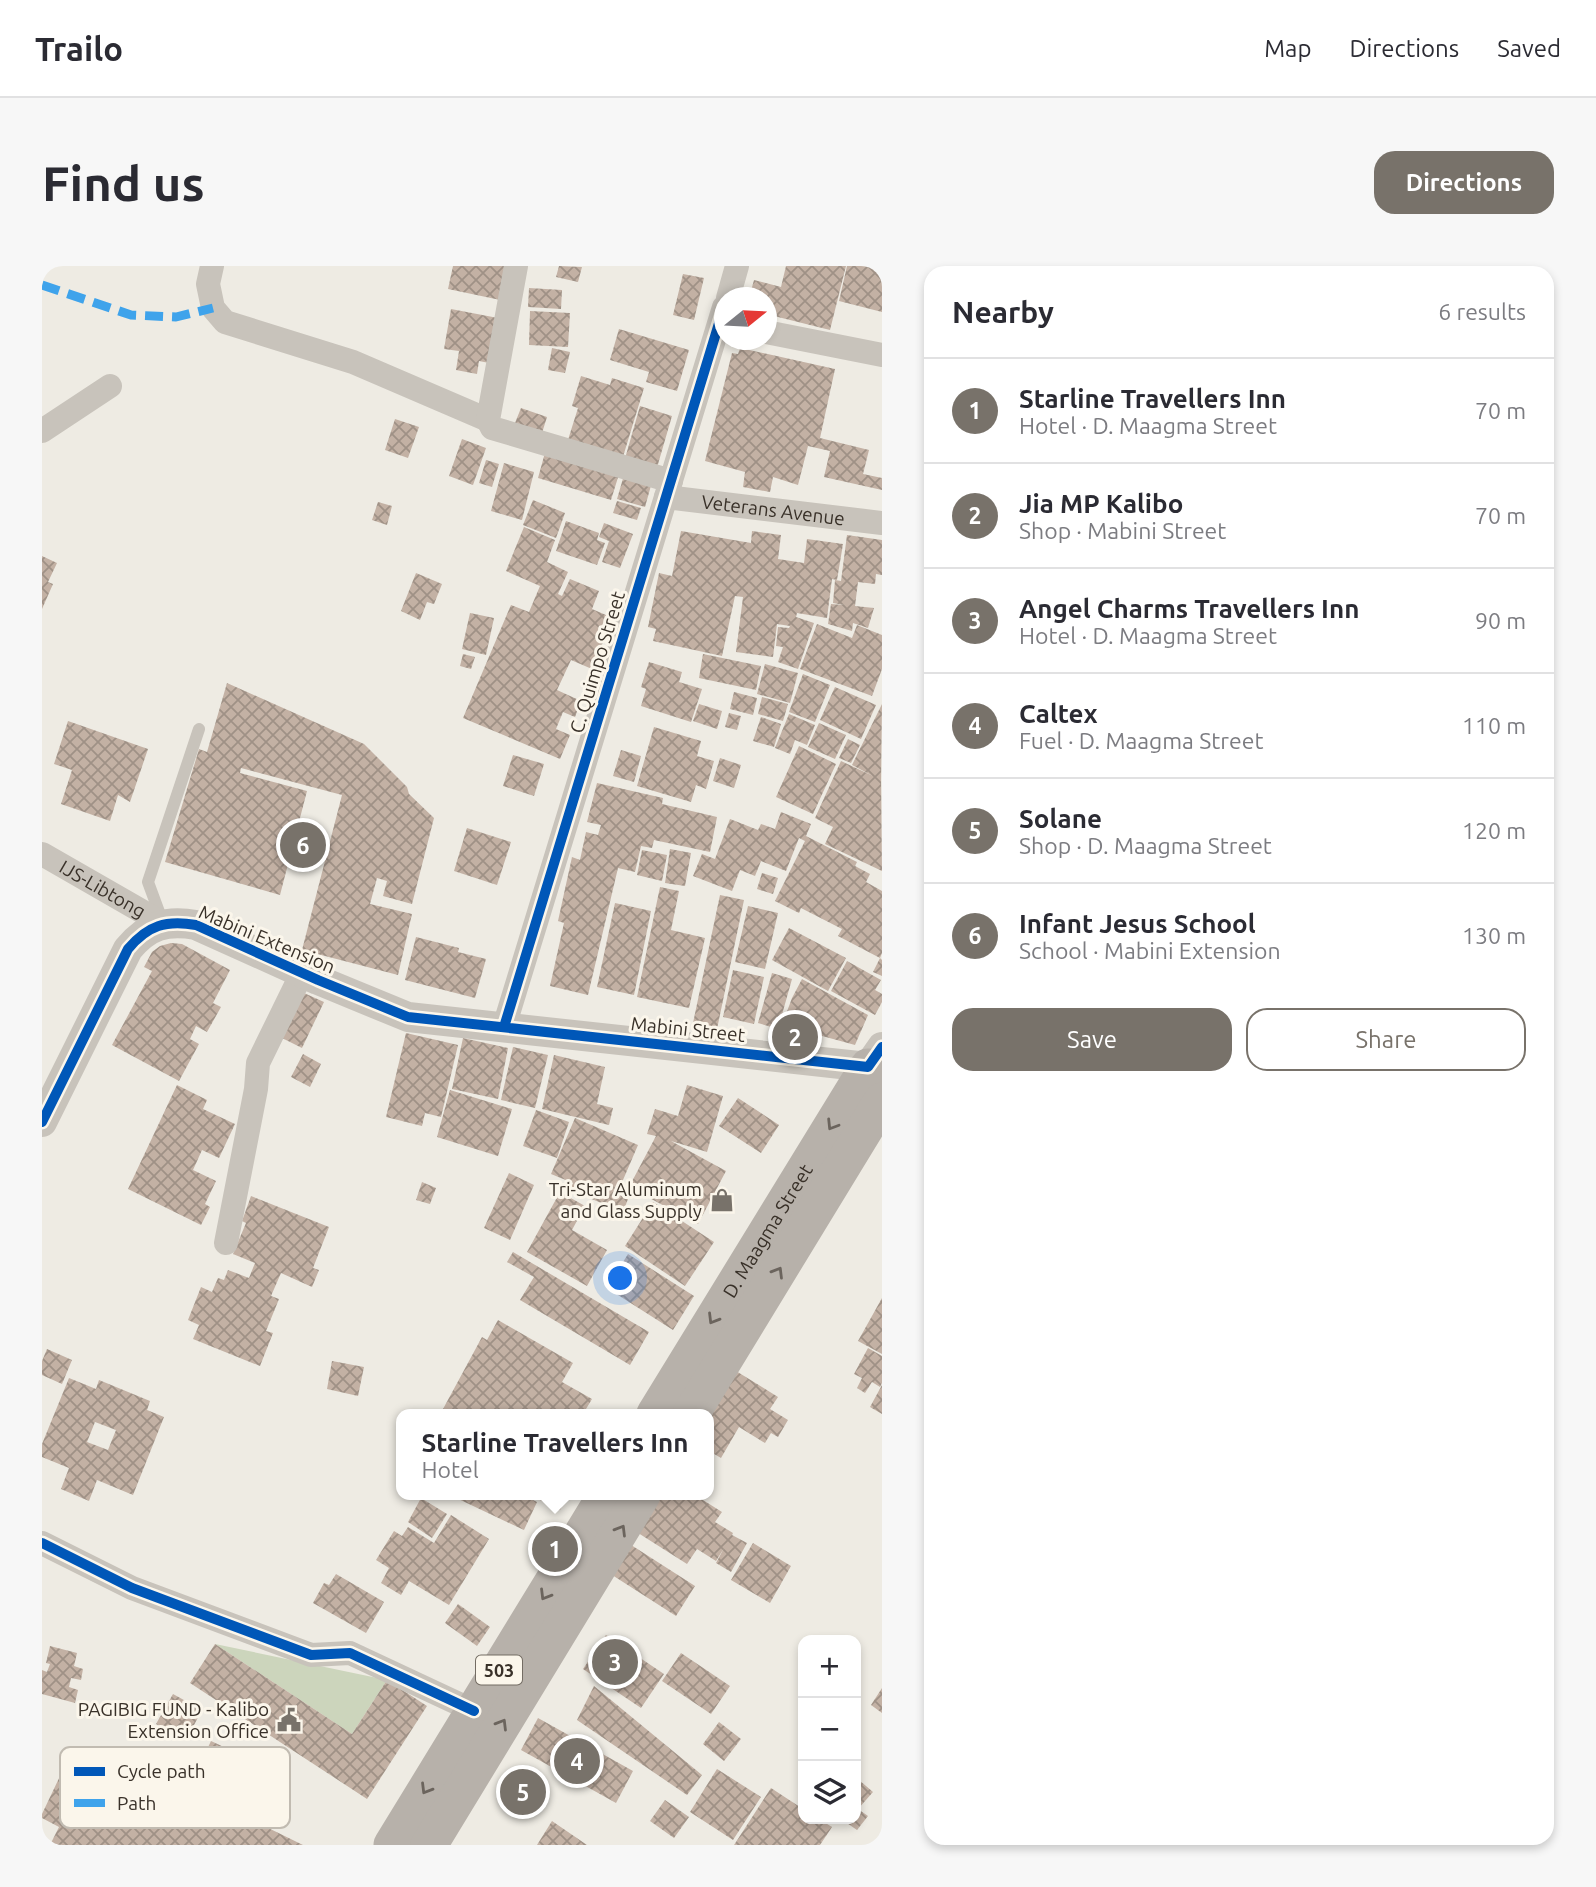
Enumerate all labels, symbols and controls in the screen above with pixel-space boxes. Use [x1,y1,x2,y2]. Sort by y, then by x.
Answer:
text: Trailo [35,30,123,67]
text: Map [1264,35,1311,62]
text: Directions [1349,35,1459,62]
text: Saved [1497,35,1561,62]
button: Directions [1374,151,1554,214]
text: Find us [42,155,205,210]
north arrow [714,287,777,350]
text: Nearby [952,295,1054,329]
text: 6 results [1438,299,1526,324]
text: Starline Travellers Inn [1019,384,1286,413]
text: 1 [969,398,981,423]
text: 70 m [1475,398,1526,423]
text: Hotel · D. Maagma Street [1019,413,1277,438]
text: Jia MP Kalibo [1019,489,1183,518]
street label: Veterans Avenue [700,490,846,529]
text: 2 [969,503,981,528]
text: 70 m [1475,503,1526,528]
text: Shop · Mabini Street [1019,518,1226,543]
street label: C. Quimpo Street [565,588,629,736]
text: Angel Charms Travellers Inn [1019,594,1359,623]
text: 3 [969,608,981,633]
text: 90 m [1475,608,1526,633]
text: Hotel · D. Maagma Street [1019,623,1277,648]
text: Caltex [1019,699,1098,728]
text: 4 [969,713,981,738]
text: 110 m [1462,713,1526,738]
text: Fuel · D. Maagma Street [1019,728,1263,753]
text: Solane [1019,804,1102,833]
text: 5 [969,818,981,843]
text: 120 m [1462,818,1526,843]
pin: 6 [280,819,326,871]
text: Shop · D. Maagma Street [1019,833,1272,858]
street label: IJS-Libtong [56,856,150,922]
street label: Mabini Extension [196,900,338,978]
text: Infant Jesus School [1019,909,1256,938]
text: 6 [969,923,981,948]
text: 130 m [1462,923,1526,948]
text: School · Mabini Extension [1019,938,1281,963]
button: Save [952,1008,1232,1071]
button: Share [1246,1008,1526,1071]
pin: 2 [772,1011,818,1063]
street label: Mabini Street [630,1012,747,1046]
one-way arrow [827,1117,840,1130]
street label: D. Maagma Street [718,1160,817,1302]
place label: Tri-Star Aluminum and Glass Supply [549,1178,702,1222]
shop icon: Tri-Star Aluminum and Glass Supply [708,1186,736,1214]
your location [603,1261,637,1295]
one-way arrow [769,1267,782,1280]
one-way arrow [709,1311,722,1324]
popup [396,1409,714,1500]
text: Starline Travellers Inn [422,1428,688,1457]
text: Hotel [422,1457,479,1482]
pin: 1 [532,1523,578,1575]
one-way arrow [612,1524,625,1537]
one-way arrow [540,1587,553,1600]
map controls [798,1635,861,1824]
button: + [798,1635,861,1698]
pin: 3 [592,1636,638,1688]
road number: 503 [476,1656,522,1685]
place label: PAGIBIG FUND - Kalibo Extension Office [78,1698,269,1742]
button: − [798,1698,861,1761]
public building icon: PAGIBIG FUND - Kalibo Extension Office [275,1706,303,1734]
one-way arrow [494,1719,507,1732]
pin: 4 [554,1735,600,1787]
legend [60,1747,290,1828]
text: Cycle path [117,1760,206,1782]
button: layers [798,1761,861,1824]
pin: 5 [500,1766,546,1818]
one-way arrow [422,1781,435,1794]
text: Path [117,1792,156,1814]

